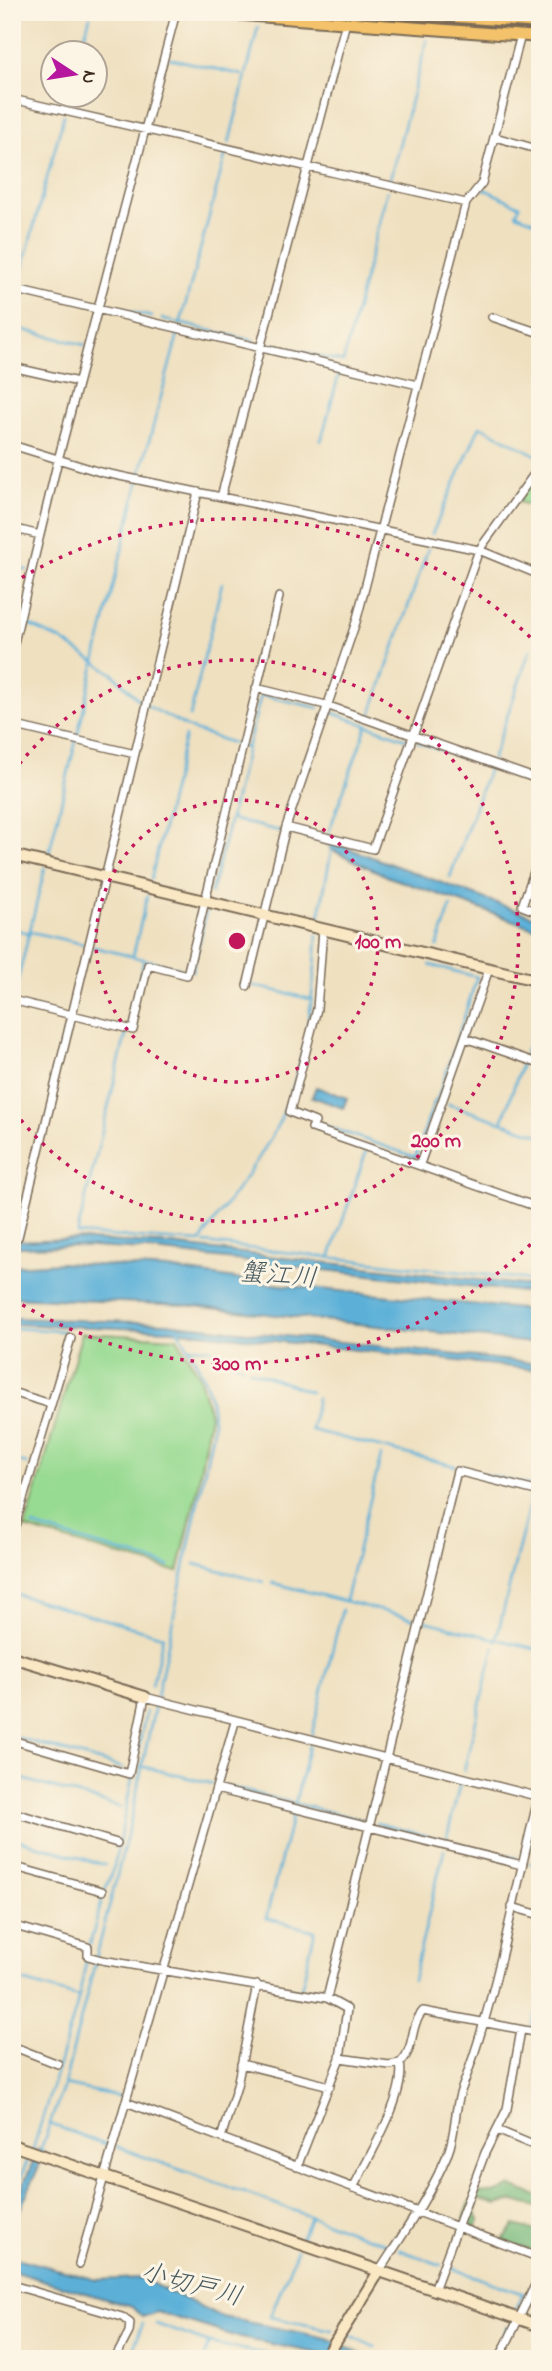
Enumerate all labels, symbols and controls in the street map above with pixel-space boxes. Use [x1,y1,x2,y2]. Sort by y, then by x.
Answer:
north arrow [38,38,108,108]
text: N [74,68,103,86]
text: 100 m [355,928,401,958]
centre of rings [225,929,249,953]
text: 200 m [410,1127,461,1157]
water label: 蟹江川 [237,1255,319,1299]
text: 300 m [212,1350,261,1380]
water label: 小切戸川 [136,2254,246,2318]

